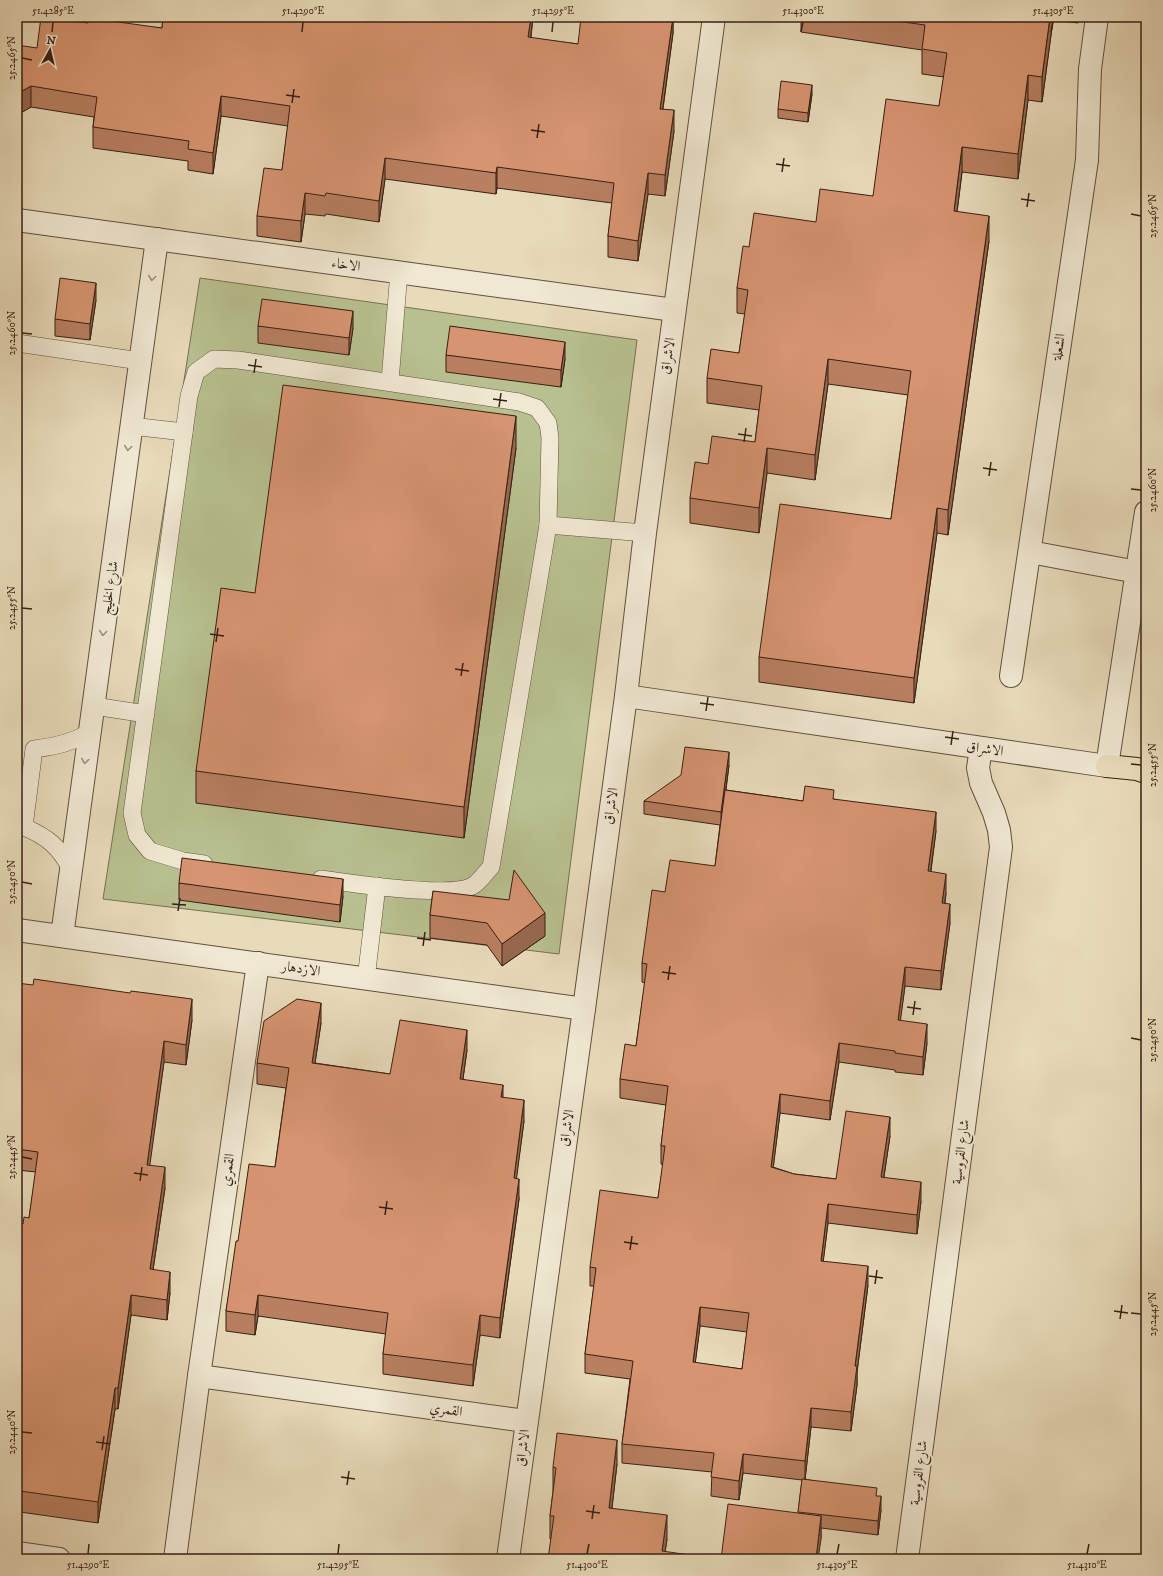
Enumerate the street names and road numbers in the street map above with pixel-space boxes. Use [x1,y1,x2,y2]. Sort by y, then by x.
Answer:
street label: الاخاء [330,254,362,276]
street label: الشعلة [1048,332,1070,363]
street label: الاشراق [656,336,680,376]
street label: شارع الخليج [97,560,126,617]
street label: الاشراق [965,737,1005,761]
street label: الاشراق [599,786,623,826]
street label: الازدهار [278,957,322,981]
street label: الاشراق [555,1108,579,1148]
street label: شارع الفروسية [948,1119,976,1186]
street label: القمري [217,1153,241,1188]
street label: القمري [428,1399,463,1423]
street label: الاشراق [512,1428,534,1468]
street label: شارع الفروسية [906,1440,934,1507]

